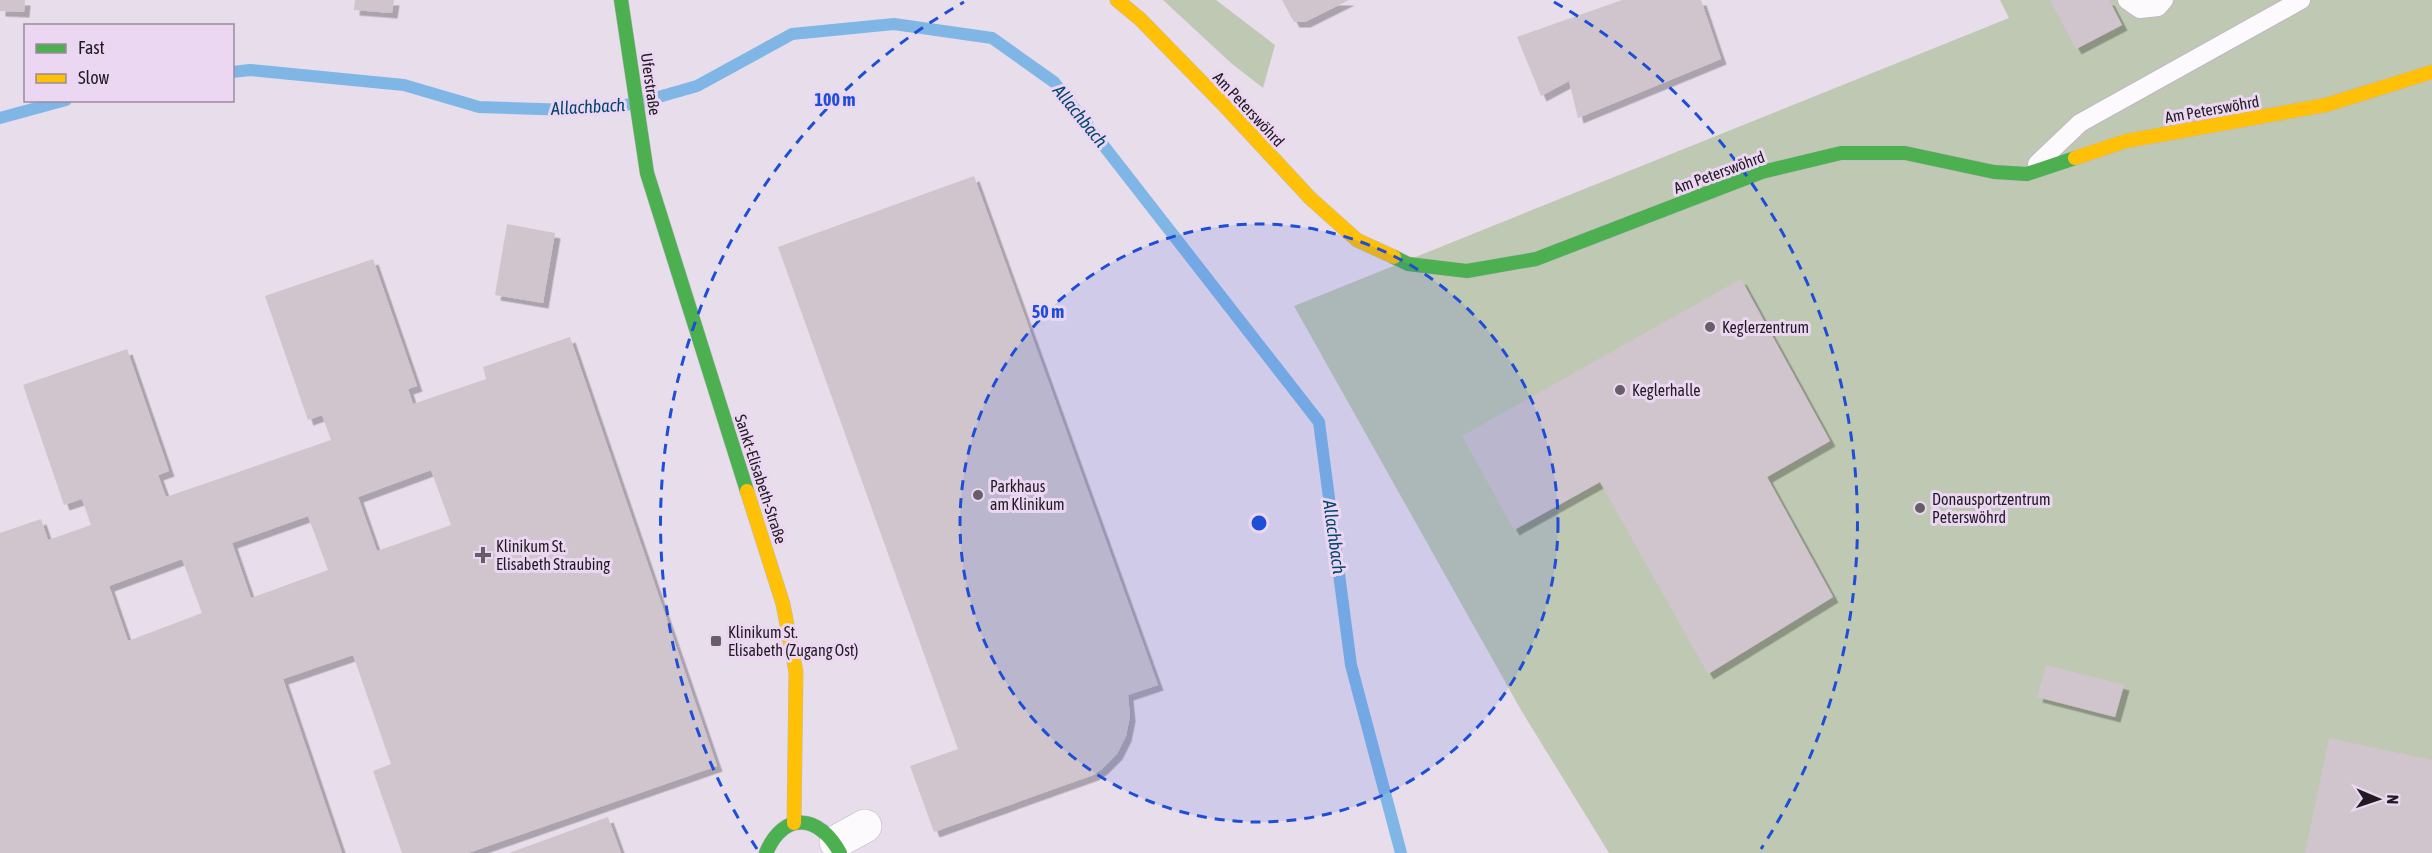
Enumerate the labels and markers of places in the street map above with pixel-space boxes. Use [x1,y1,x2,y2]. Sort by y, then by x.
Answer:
place label: Keglerzentrum [1722,318,1809,337]
marker: Keglerzentrum [1703,320,1717,334]
place label: Keglerhalle [1632,381,1701,400]
marker: Keglerhalle [1613,383,1627,397]
place label: Parkhaus am Klinikum [990,477,1065,513]
marker: Parkhaus am Klinikum [971,488,985,502]
place label: Donausportzentrum Peterswöhrd [1932,490,2051,526]
marker: Donausportzentrum Peterswöhrd [1913,501,1927,515]
centre of rings [1249,513,1269,533]
place label: Klinikum St. Elisabeth Straubing [496,537,610,574]
marker: Klinikum St. Elisabeth Straubing [474,546,492,564]
place label: Klinikum St. Elisabeth (Zugang Ost) [728,623,858,660]
marker: Klinikum St. Elisabeth (Zugang Ost) [709,634,723,648]

